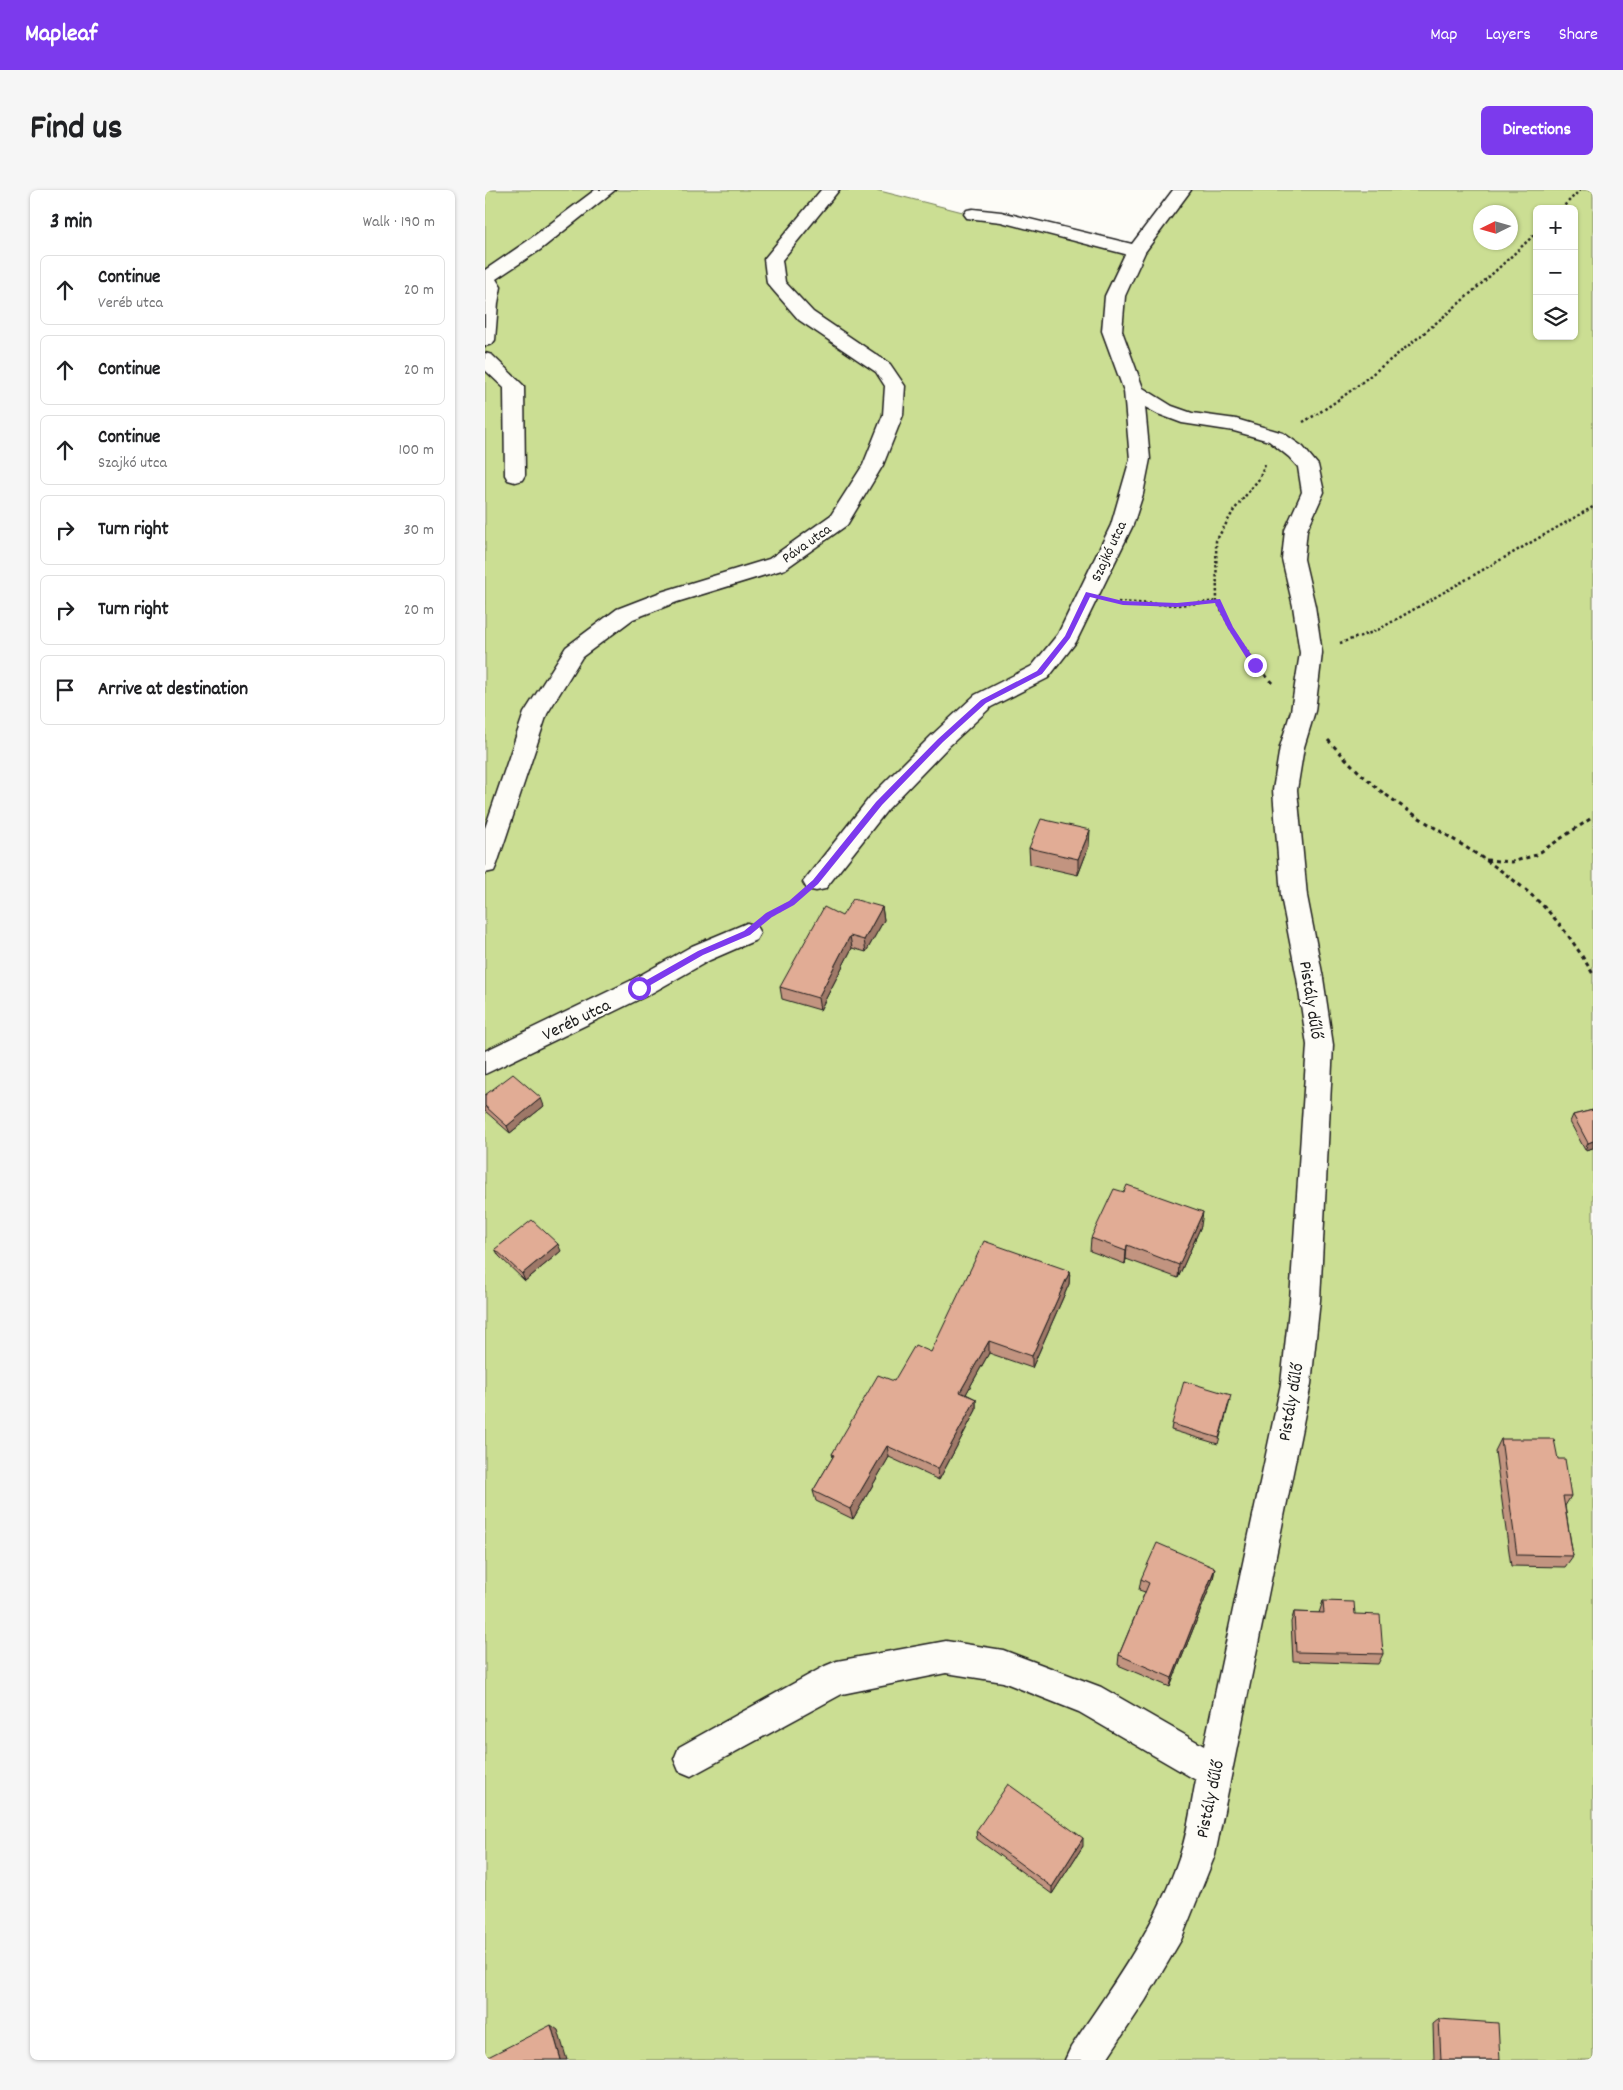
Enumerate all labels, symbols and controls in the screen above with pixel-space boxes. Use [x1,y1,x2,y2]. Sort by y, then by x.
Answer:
text: Mapleaf [25,18,97,52]
text: Map [1430,23,1457,48]
text: Layers [1485,23,1531,48]
text: Share [1559,23,1598,48]
text: Find us [30,105,122,155]
button: Directions [1481,106,1593,155]
north arrow [1473,205,1518,250]
map controls [1533,205,1578,340]
button: + [1533,205,1578,250]
text: 3 min [50,208,92,238]
text: Walk · 190 m [363,211,435,234]
button: − [1533,250,1578,295]
text: Continue [98,265,160,292]
icon: ahead [51,276,79,304]
text: 20 m [404,279,434,302]
text: Veréb utca [98,292,163,315]
button: layers [1533,295,1578,340]
icon: ahead [51,356,79,384]
text: Continue [98,357,160,384]
text: 20 m [404,359,434,382]
text: Continue [98,425,160,452]
icon: ahead [51,436,79,464]
text: 100 m [398,439,434,462]
text: Szajkó utca [98,452,167,475]
icon: right [51,516,79,544]
text: Turn right [98,517,169,544]
street label: Szajkó utca [1086,517,1134,586]
text: 30 m [404,519,434,542]
street label: Páva utca [778,519,837,570]
icon: right [51,596,79,624]
text: Turn right [98,597,169,624]
text: 20 m [404,599,434,622]
route end [1244,654,1267,677]
icon: arrive [51,676,79,704]
text: Arrive at destination [98,677,248,704]
street label: Pistály dűlő [1291,959,1328,1042]
route start [628,977,651,1000]
street label: Veréb utca [539,994,616,1048]
street label: Pistály dűlő [1273,1360,1312,1443]
street label: Pistály dűlő [1191,1757,1232,1841]

